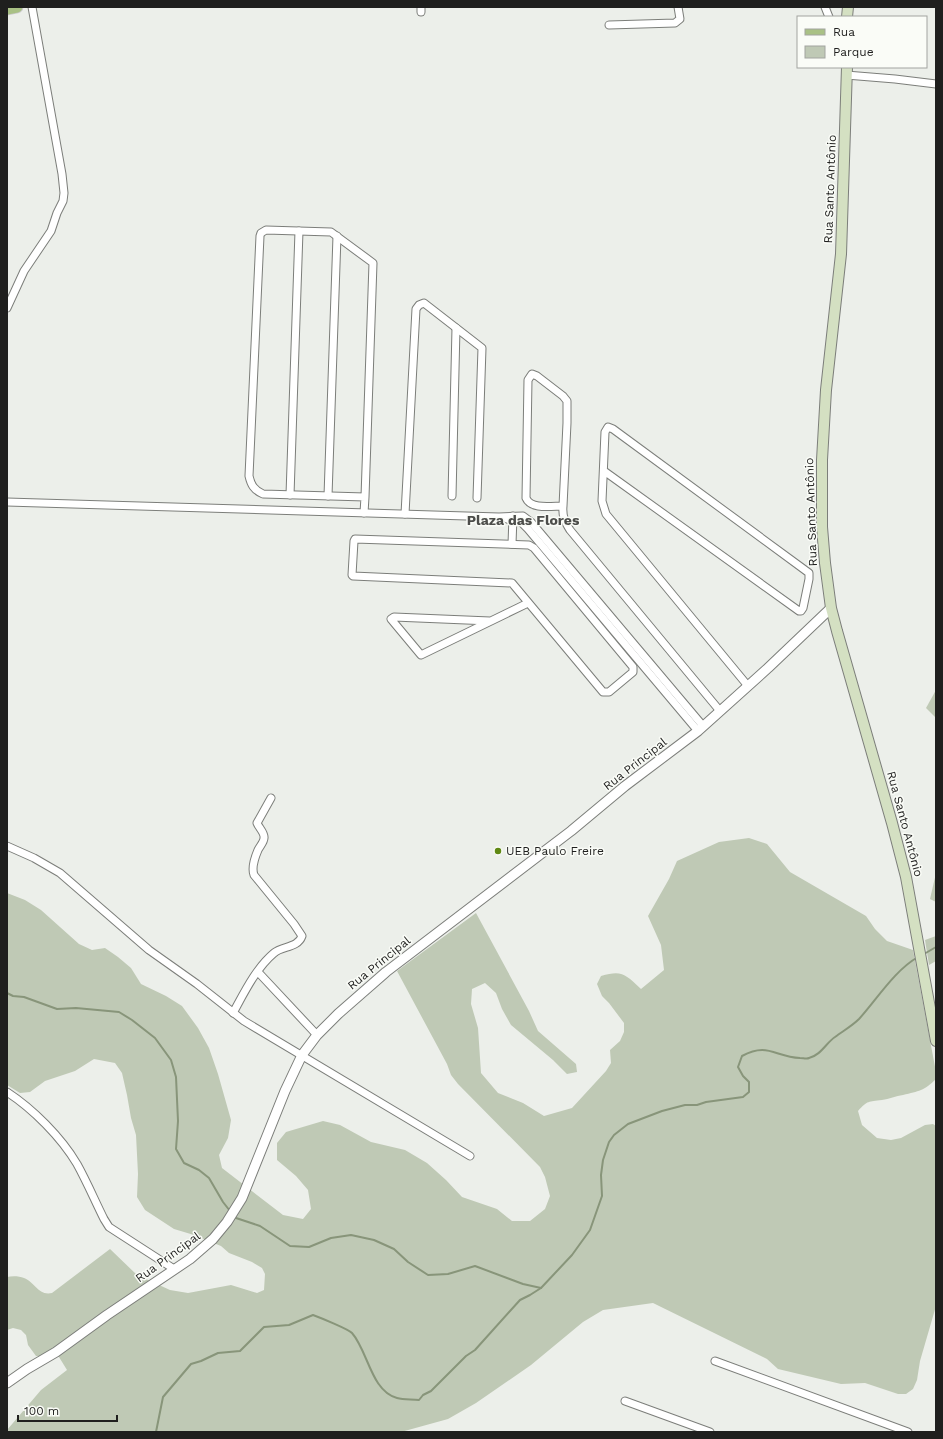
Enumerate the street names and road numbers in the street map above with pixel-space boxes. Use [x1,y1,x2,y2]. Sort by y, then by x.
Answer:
street label: Rua Santo Antônio [821,134,839,244]
street label: Rua Santo Antônio [802,457,820,567]
street label: Rua Principal [601,735,670,793]
street label: Rua Santo Antônio [884,770,926,878]
street label: Rua Principal [345,933,413,993]
street label: Rua Principal [133,1229,203,1285]

